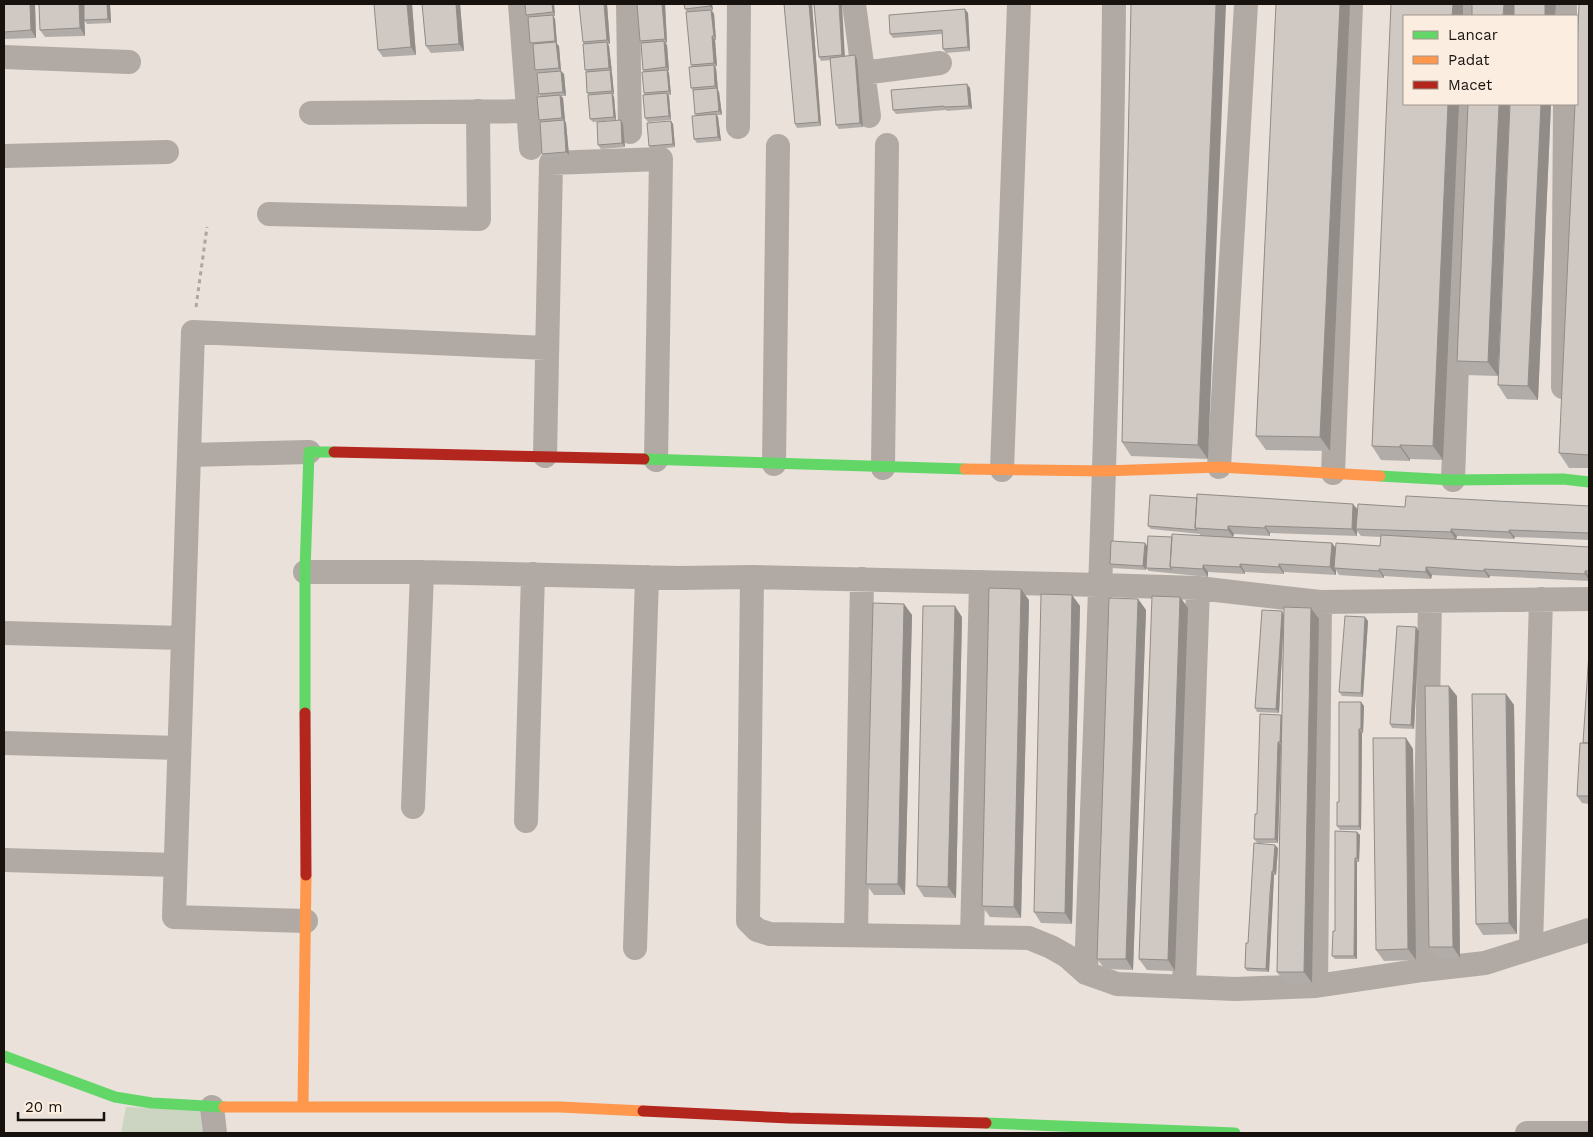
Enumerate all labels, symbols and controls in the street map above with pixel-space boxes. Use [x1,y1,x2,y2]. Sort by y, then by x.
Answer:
legend [1403,15,1578,105]
text: Lancar [1448,26,1498,44]
text: Padat [1448,51,1490,69]
text: Macet [1448,76,1493,94]
scale bar [18,1090,104,1122]
text: 20 m [25,1098,63,1116]

